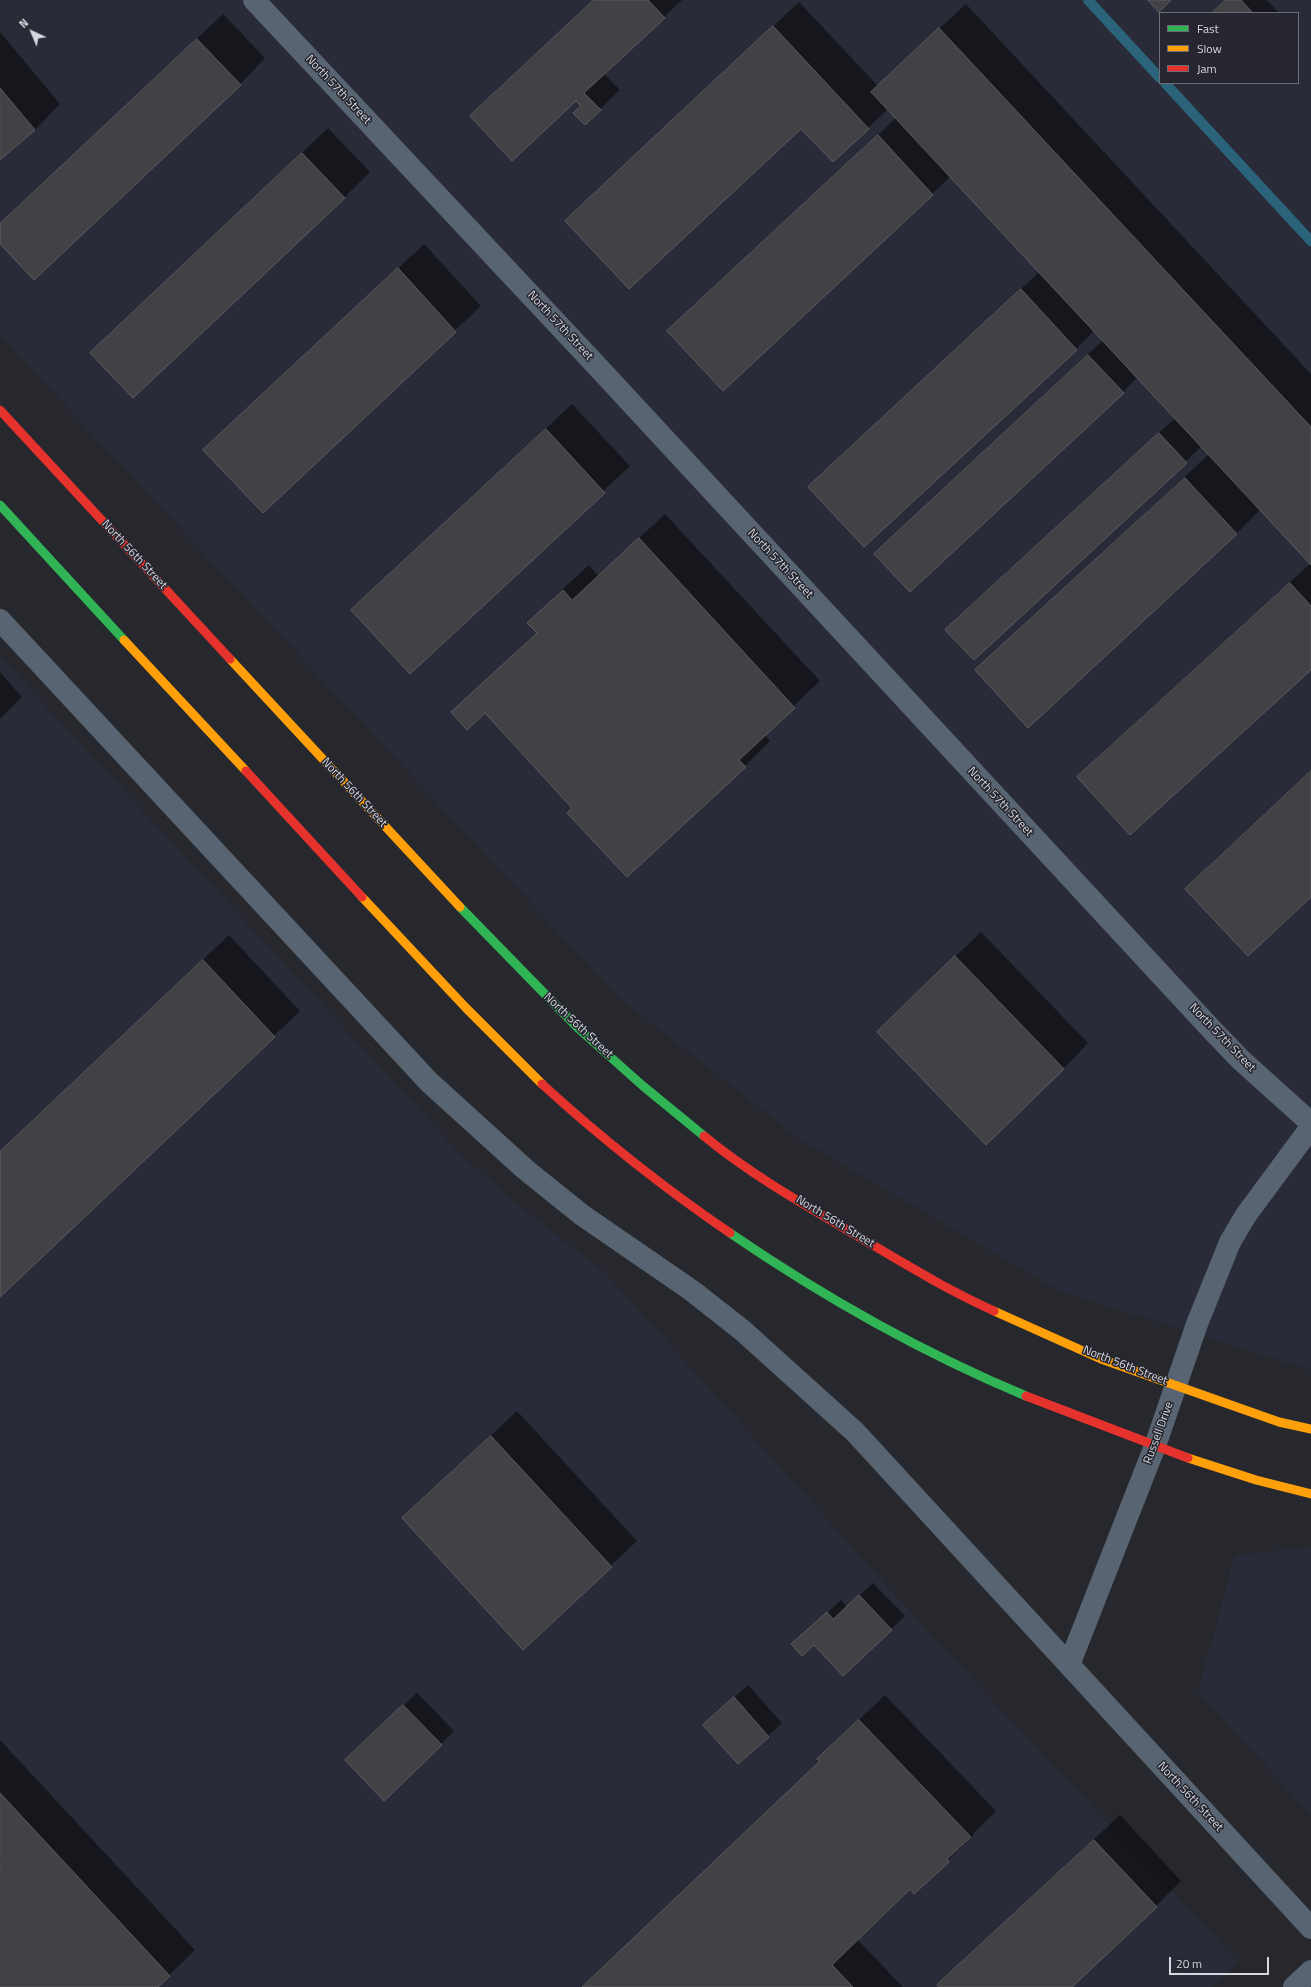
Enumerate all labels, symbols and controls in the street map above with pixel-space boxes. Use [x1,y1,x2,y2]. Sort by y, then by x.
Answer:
north arrow [12,12,52,52]
legend [1159,12,1299,84]
text: N [15,15,32,32]
text: Fast [1197,19,1219,38]
text: Slow [1197,39,1222,58]
street label: North 57th Street [302,52,374,128]
text: Jam [1197,59,1217,78]
street label: North 57th Street [524,288,596,364]
street label: North 56th Street [98,517,170,593]
street label: North 57th Street [744,526,816,602]
street label: North 56th Street [318,755,390,831]
street label: North 57th Street [964,764,1036,840]
street label: North 56th Street [540,990,616,1062]
street label: North 57th Street [1186,1001,1258,1075]
street label: North 56th Street [793,1193,877,1251]
street label: North 56th Street [1081,1343,1169,1389]
street label: Russell Drive [1141,1400,1177,1466]
street label: North 56th Street [1154,1759,1226,1835]
scale bar [1171,1949,1271,1975]
text: 20 m [1176,1954,1202,1973]

